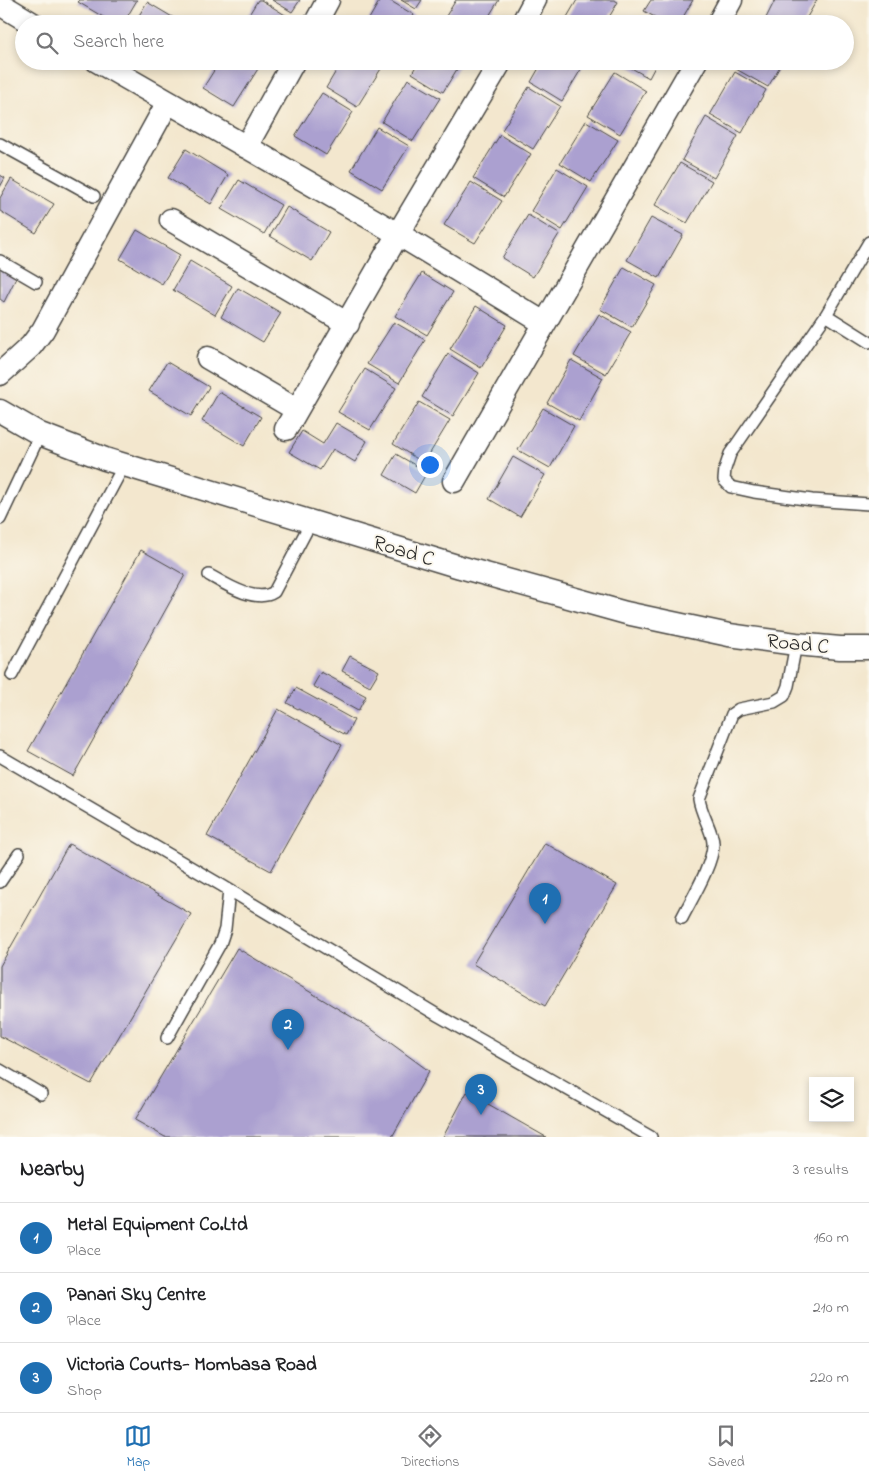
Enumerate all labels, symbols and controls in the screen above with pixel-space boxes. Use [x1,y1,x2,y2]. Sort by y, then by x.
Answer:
search box [15,15,854,70]
icon: search [33,29,61,57]
text: Search here [73,29,164,56]
your location [417,452,443,478]
street label: Road C [369,528,438,575]
street label: Road C [765,627,830,663]
pin: 1 [529,883,561,924]
pin: 2 [272,1009,304,1050]
pin: 3 [465,1074,497,1115]
map controls [809,1077,854,1122]
button: layers [809,1077,854,1122]
text: Nearby [20,1155,84,1185]
text: 3 results [793,1158,849,1182]
text: Metal Equipment Co.Ltd [67,1212,248,1239]
text: 1 [33,1226,39,1250]
text: 160 m [814,1226,849,1250]
text: Place [67,1239,101,1263]
text: Panari Sky Centre [67,1282,206,1309]
text: 2 [32,1296,40,1320]
text: 210 m [813,1296,849,1320]
text: Place [67,1309,101,1333]
text: Victoria Courts- Mombasa Road [67,1352,317,1379]
text: 3 [33,1366,39,1390]
text: 220 m [810,1366,849,1390]
text: Shop [67,1379,102,1403]
tab: Map [124,1422,152,1473]
tab: Directions [401,1422,459,1473]
tab: Saved [708,1422,745,1473]

